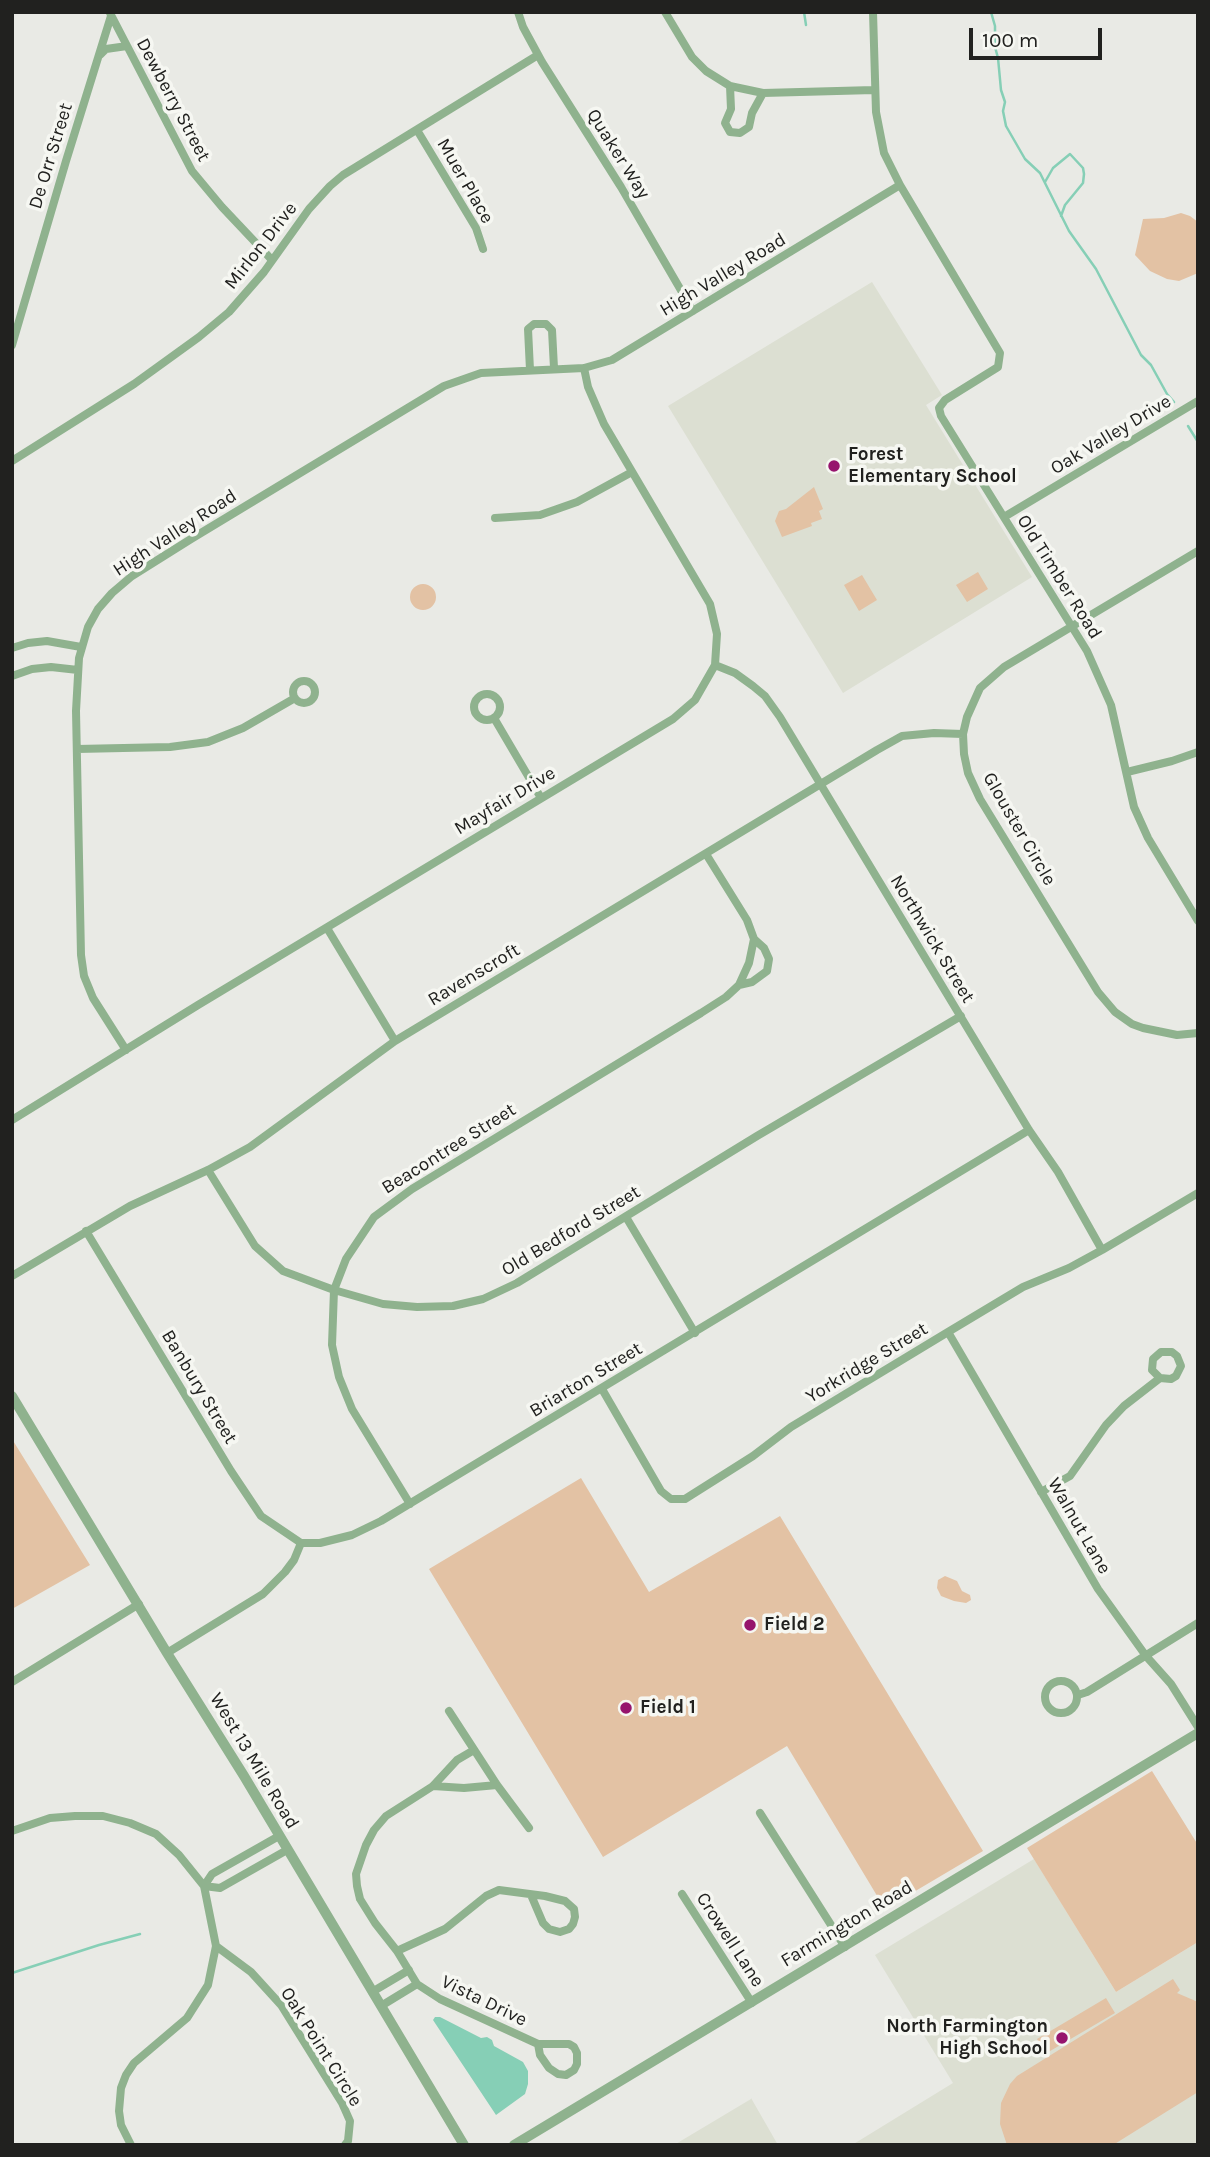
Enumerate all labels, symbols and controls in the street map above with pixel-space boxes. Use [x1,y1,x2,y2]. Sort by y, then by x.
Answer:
scale bar [972,14,1105,58]
text: 100 m [982,28,1039,52]
street label: Dewberry Street [131,34,215,166]
street label: De Orr Street [24,100,78,212]
street label: Quaker Way [581,105,655,203]
street label: Muer Place [431,134,499,228]
street label: Mirlon Drive [220,198,302,294]
street label: High Valley Road [656,228,790,322]
street label: Oak Valley Drive [1047,390,1175,480]
place label: Forest Elementary School [848,444,1017,488]
marker: Forest Elementary School [826,458,842,474]
street label: High Valley Road [109,484,241,582]
street label: Old Timber Road [1012,511,1106,643]
street label: Mayfair Drive [450,762,560,840]
street label: Glouster Circle [977,768,1061,890]
street label: Northwick Street [885,871,979,1007]
street label: Ravenscroft [424,939,524,1011]
street label: Beacontree Street [378,1099,520,1199]
street label: Old Bedford Street [497,1181,645,1281]
street label: Yorkridge Street [802,1318,932,1408]
street label: Banbury Street [156,1326,242,1448]
street label: Briarton Street [526,1337,646,1423]
street label: Walnut Lane [1042,1474,1116,1578]
place label: Field 2 [764,1614,824,1636]
marker: Field 2 [742,1617,758,1633]
street label: West 13 Mile Road [204,1689,304,1833]
place label: Field 1 [640,1697,696,1719]
marker: Field 1 [618,1700,634,1716]
street label: Farmington Road [777,1876,917,1972]
street label: Crowell Lane [691,1888,769,1992]
street label: Vista Drive [437,1970,531,2032]
street label: Oak Point Circle [275,1983,367,2111]
place label: North Farmington High School [886,2016,1048,2060]
marker: North Farmington High School [1054,2030,1070,2046]

